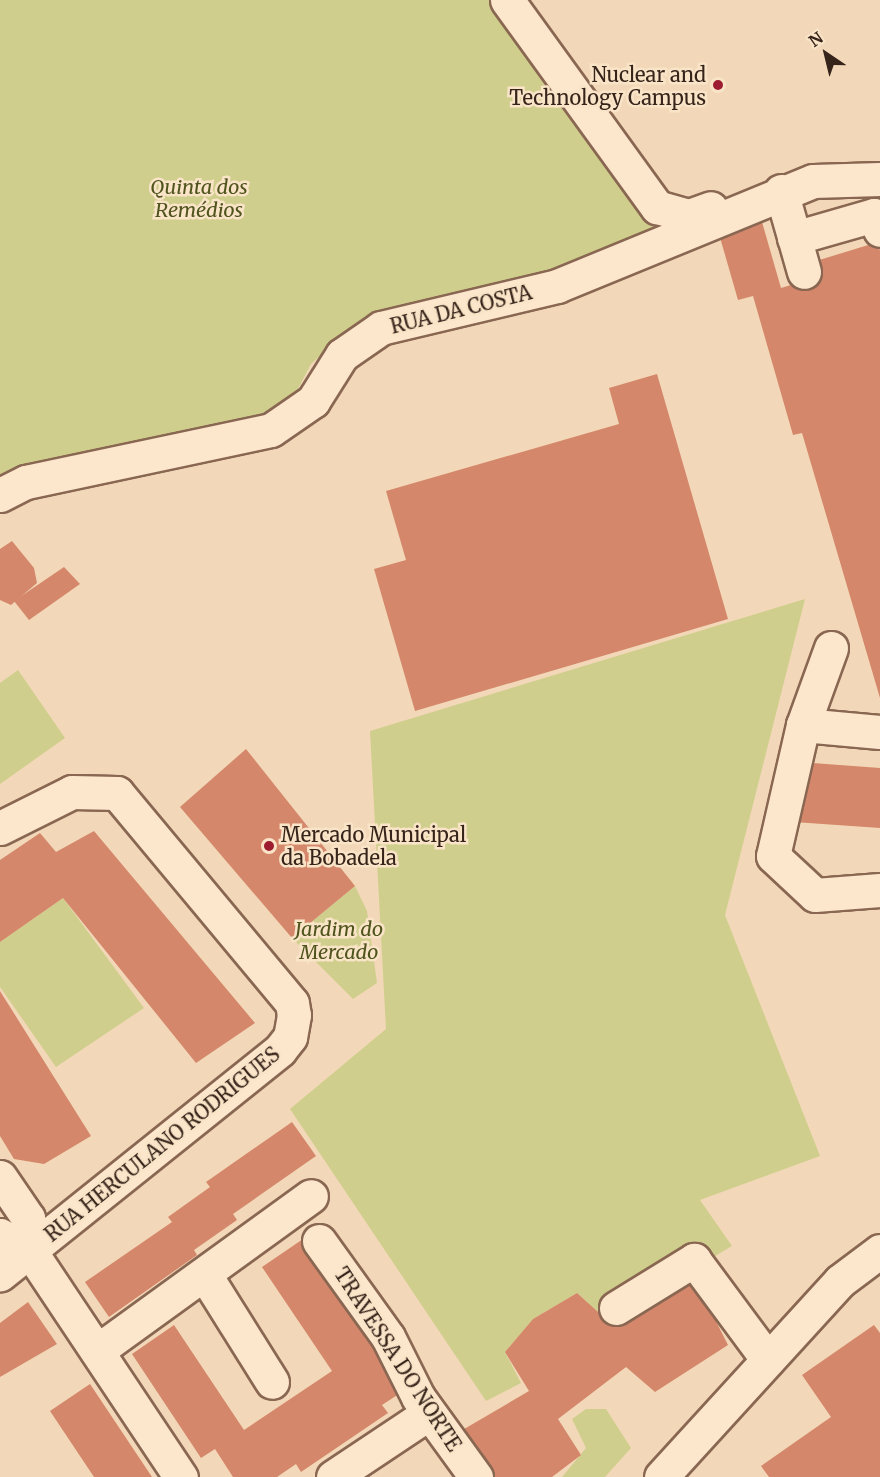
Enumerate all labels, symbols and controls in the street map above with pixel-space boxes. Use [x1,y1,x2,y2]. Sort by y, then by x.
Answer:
north arrow [796,24,856,84]
text: N [805,27,827,51]
place label: Nuclear and Technology Campus [509,62,706,109]
marker: Nuclear and Technology Campus [711,78,725,92]
park label: Quinta dos Remédios [150,175,248,222]
street label: RUA DA COSTA [388,280,534,338]
place label: Mercado Municipal da Bobadela [281,822,466,869]
marker: Mercado Municipal da Bobadela [262,839,276,853]
park label: Jardim do Mercado [295,916,383,963]
street label: RUA HERCULANO RODRIGUES [40,1042,284,1246]
street label: TRAVESSA DO NORTE [330,1263,466,1455]

